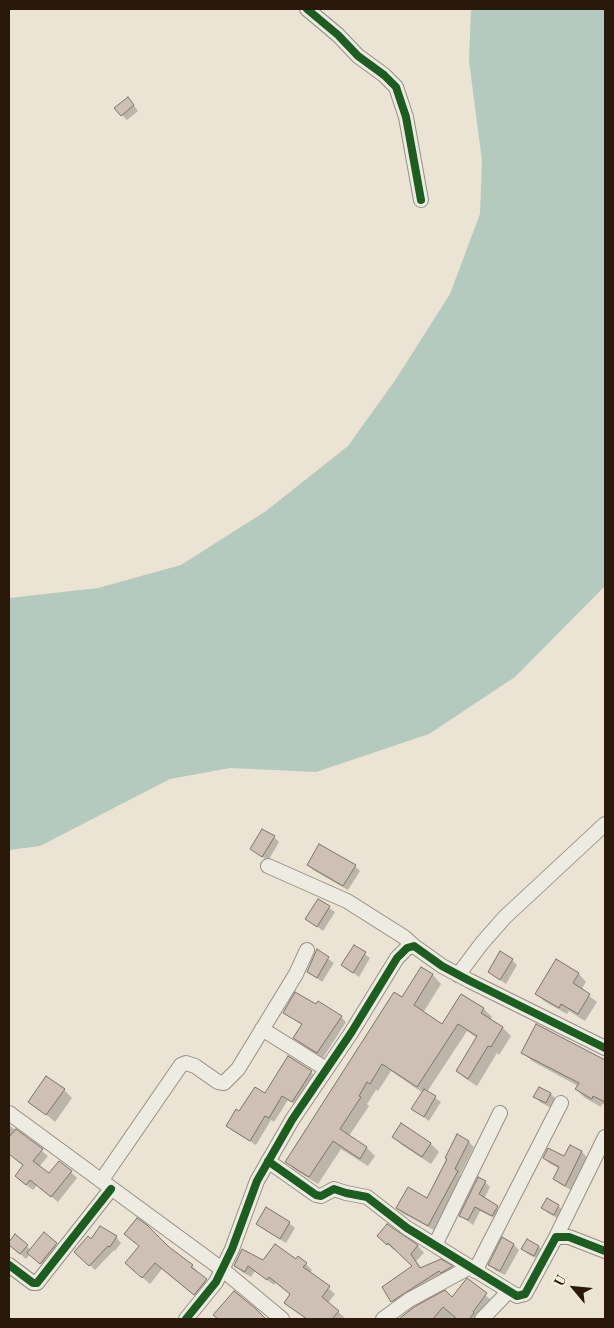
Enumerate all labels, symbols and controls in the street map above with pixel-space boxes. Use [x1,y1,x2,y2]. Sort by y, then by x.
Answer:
north arrow [549,1263,599,1313]
text: U [552,1273,570,1289]

